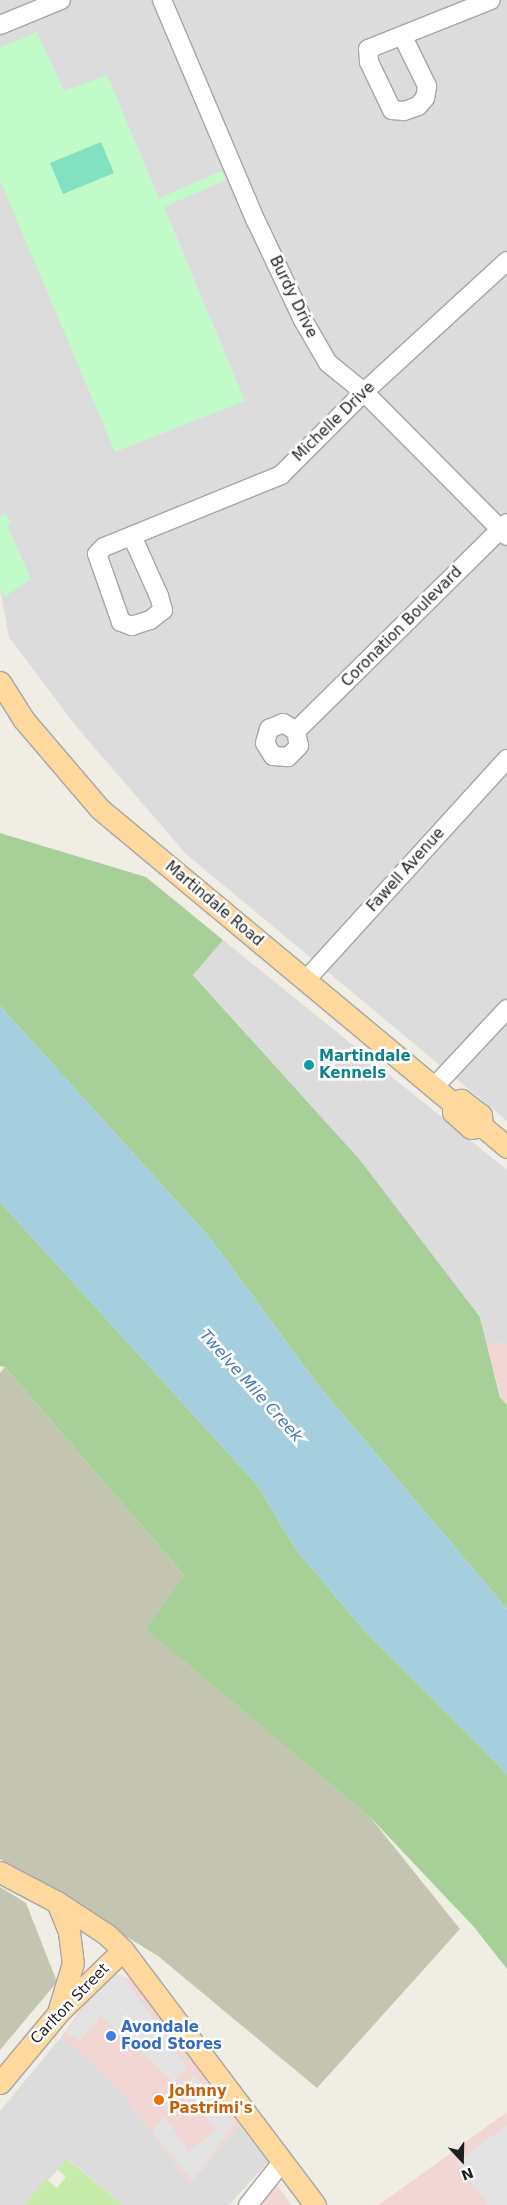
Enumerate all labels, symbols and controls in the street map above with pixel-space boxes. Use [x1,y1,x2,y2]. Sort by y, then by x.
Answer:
street label: Burdy Drive [265,253,321,341]
street label: Michelle Drive [289,379,379,465]
street label: Coronation Boulevard [338,563,466,691]
street label: Fawell Avenue [364,824,448,916]
street label: Martindale Road [161,858,267,950]
place label: Martindale Kennels [319,1047,411,1082]
marker: Martindale Kennels [303,1059,315,1071]
water label: Twelve Mile Creek [195,1326,307,1446]
street label: Carlton Street [27,1960,113,2048]
place label: Avondale Food Stores [121,2018,222,2053]
marker: Avondale Food Stores [105,2030,117,2042]
place label: Johnny Pastrimi's [169,2082,253,2117]
marker: Johnny Pastrimi's [153,2094,165,2106]
north arrow [437,2135,487,2185]
text: N [459,2164,476,2184]

